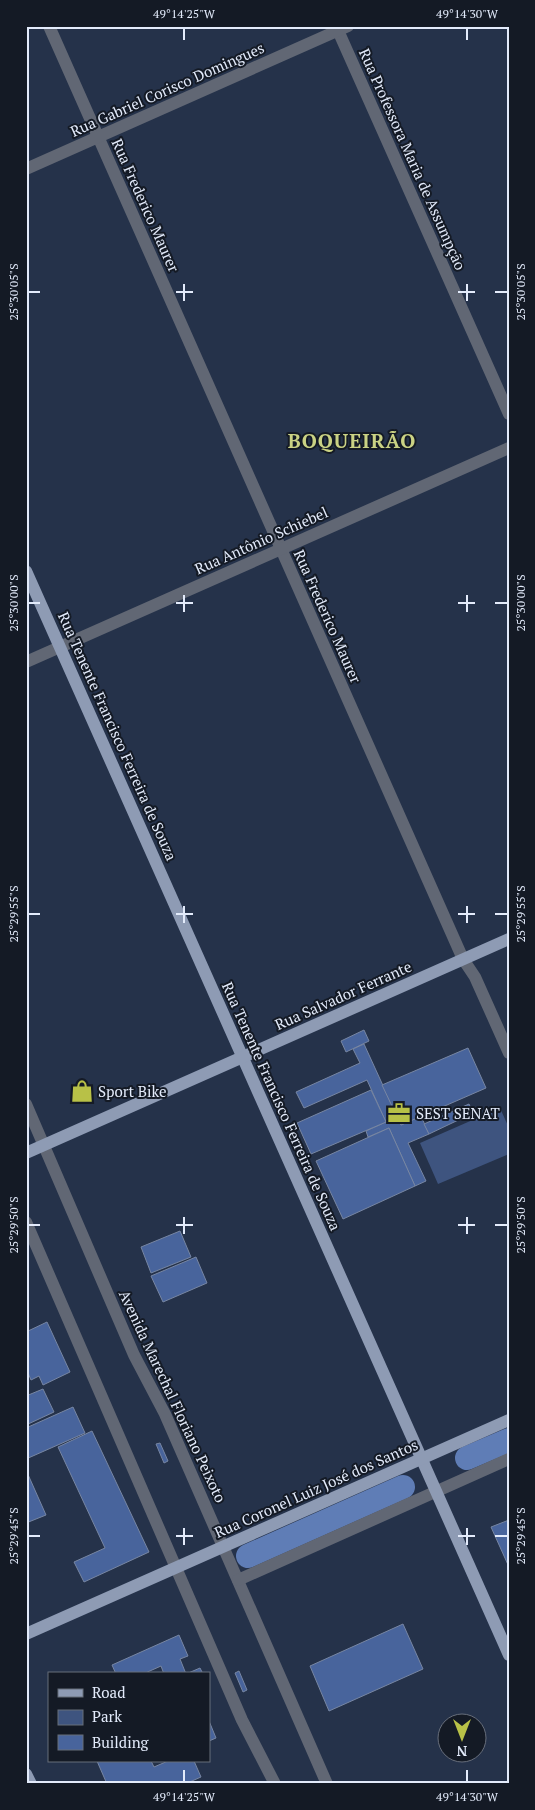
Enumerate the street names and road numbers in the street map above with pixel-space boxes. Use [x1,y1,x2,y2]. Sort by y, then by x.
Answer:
street label: Rua Gabriel Corisco Domingues [67,37,267,141]
street label: Rua Professora Maria de Assumpção [355,45,471,273]
street label: Rua Frederico Maurer [108,135,184,275]
street label: Rua Antônio Schiebel [191,502,331,578]
street label: Rua Frederico Maurer [290,546,366,686]
street label: Rua Tenente Francisco Ferreira de Souza [54,609,182,864]
street label: Rua Salvador Ferrante [272,956,414,1034]
street label: Rua Tenente Francisco Ferreira de Souza [218,979,346,1234]
street label: Avenida Marechal Floriano Peixoto [115,1287,231,1505]
street label: Rua Coronel Luiz José dos Santos [211,1434,421,1542]

